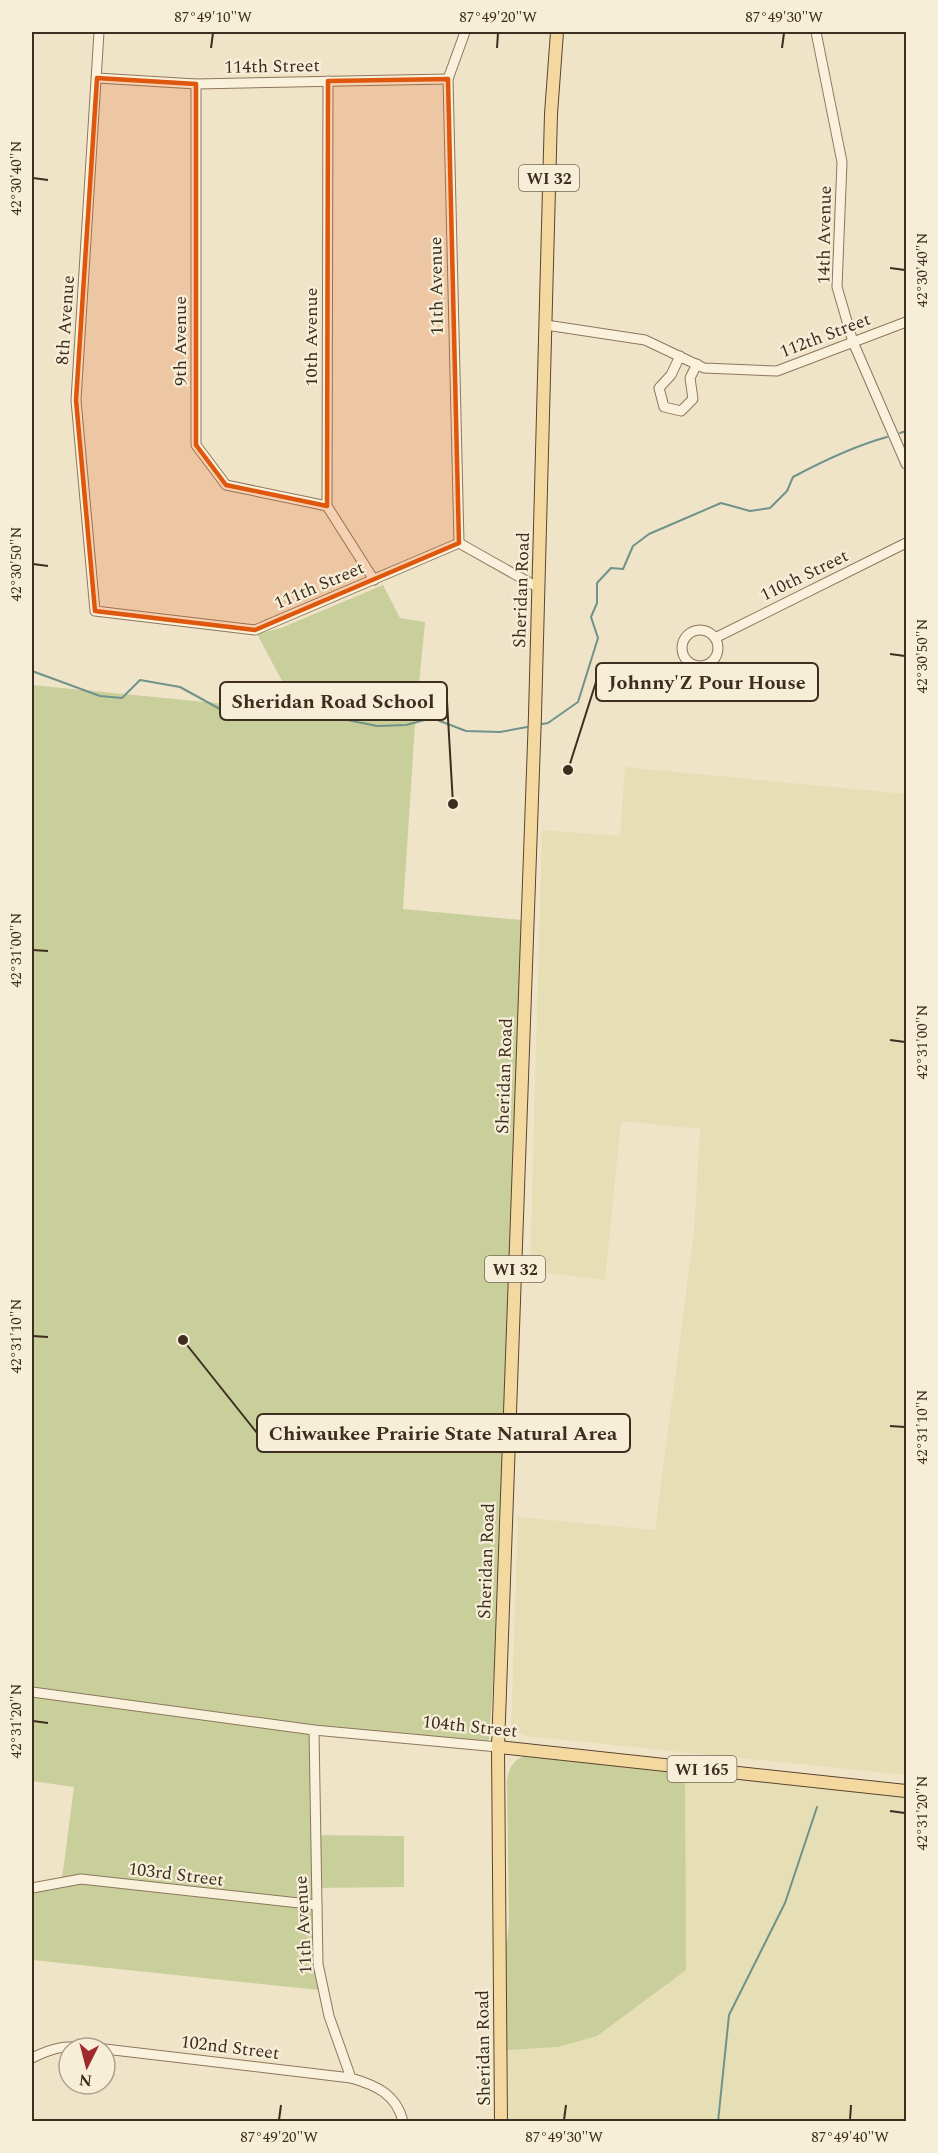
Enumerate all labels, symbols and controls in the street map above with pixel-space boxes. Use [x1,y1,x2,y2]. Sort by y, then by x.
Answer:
text: 87°49'10"W [174,6,252,29]
text: 87°49'20"W [459,6,537,29]
text: 87°49'30"W [745,6,823,29]
street label: 114th Street [224,52,320,81]
text: 42°30'40"N [5,140,28,216]
road number: WI 32 [519,165,579,191]
street label: 14th Avenue [810,185,839,285]
text: 42°30'40"N [911,232,934,308]
street label: 11th Avenue [422,236,451,336]
street label: 8th Avenue [49,274,82,366]
street label: 10th Avenue [298,288,325,386]
street label: 9th Avenue [167,296,194,386]
street label: 112th Street [776,306,875,365]
text: 42°30'50"N [5,526,28,602]
street label: Sheridan Road [506,532,537,648]
street label: 110th Street [755,542,853,609]
street label: 111th Street [270,554,368,617]
text: 42°30'50"N [911,618,934,694]
callout: Johnny'Z Pour House [596,663,818,701]
text: Johnny'Z Pour House [608,668,806,698]
callout: Sheridan Road School [220,682,447,720]
text: Sheridan Road School [232,687,434,717]
text: 42°31'00"N [5,912,28,988]
text: 42°31'00"N [911,1004,934,1080]
street label: Sheridan Road [489,1018,520,1134]
road number: WI 32 [485,1256,545,1282]
text: 42°31'10"N [5,1298,28,1374]
text: 42°31'10"N [911,1389,934,1465]
callout: Chiwaukee Prairie State Natural Area [257,1414,630,1452]
text: Chiwaukee Prairie State Natural Area [269,1419,618,1449]
street label: Sheridan Road [471,1503,502,1619]
text: 42°31'20"N [5,1683,28,1759]
street label: 104th Street [421,1708,519,1745]
road number: WI 165 [668,1756,736,1782]
text: 42°31'20"N [911,1775,934,1851]
street label: 103rd Street [127,1855,225,1894]
street label: 11th Avenue [287,1875,320,1975]
street label: Sheridan Road [469,1990,498,2106]
street label: 102nd Street [179,2028,281,2067]
north arrow [57,2036,117,2096]
text: N [78,2067,93,2093]
text: 87°49'20"W [240,2126,318,2149]
text: 87°49'30"W [525,2126,603,2149]
text: 87°49'40"W [811,2126,889,2149]

